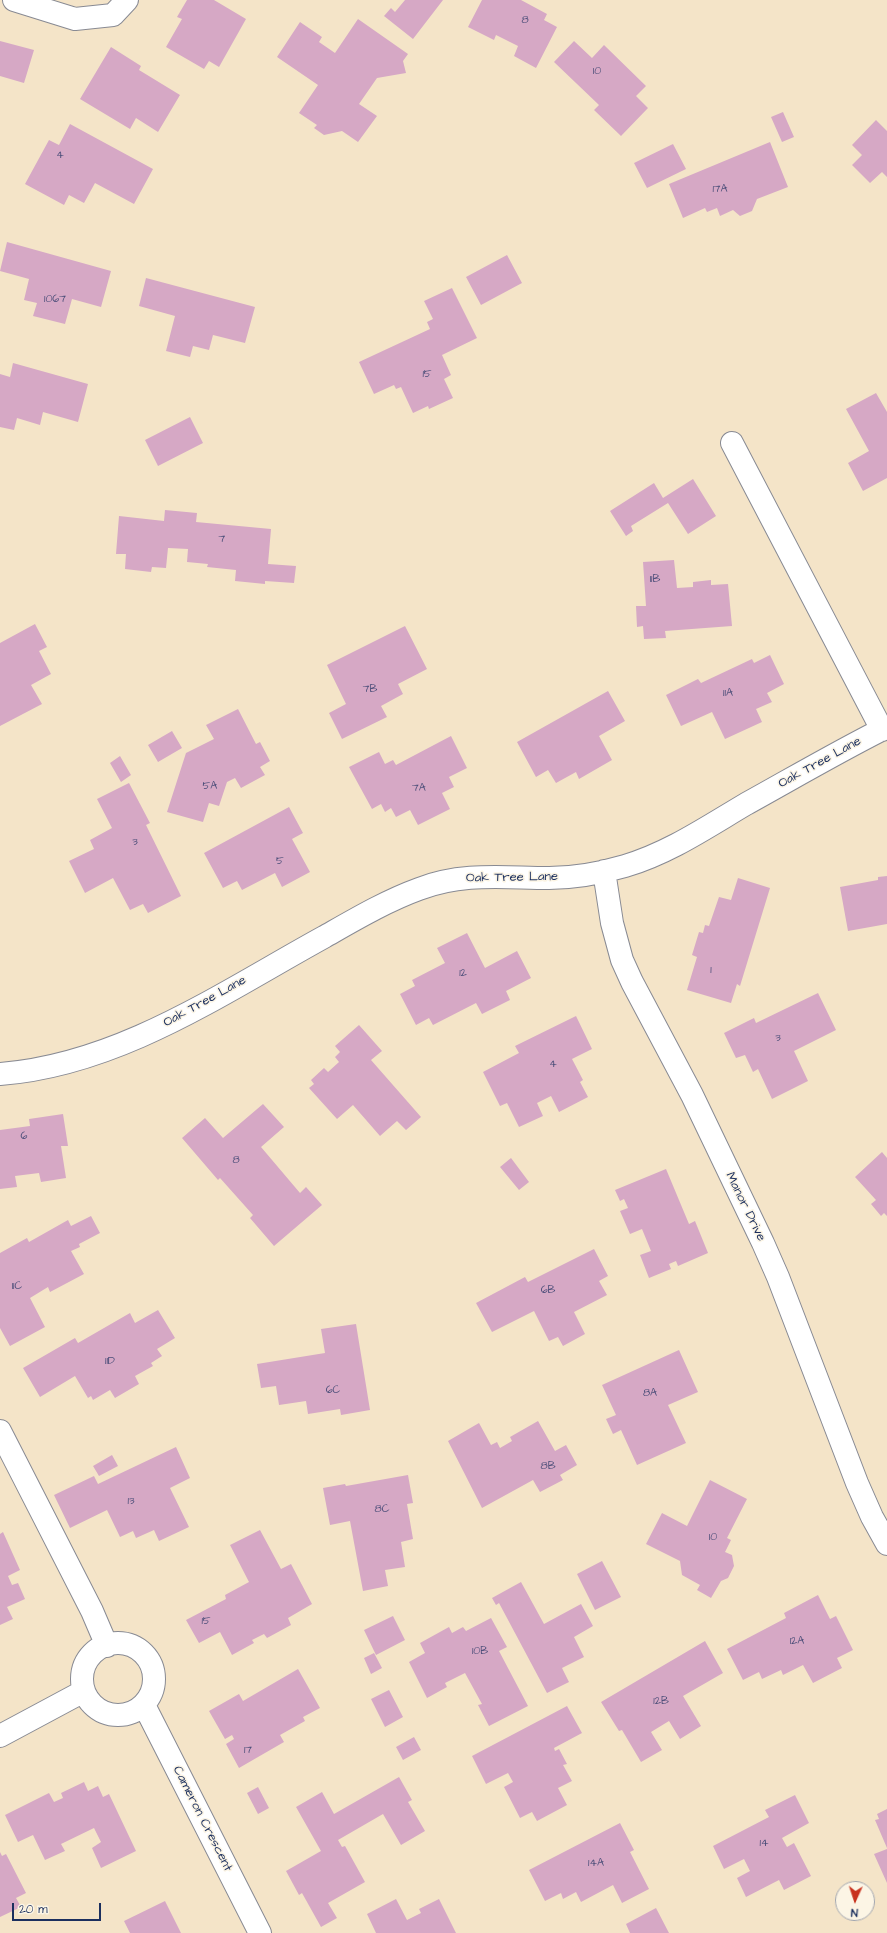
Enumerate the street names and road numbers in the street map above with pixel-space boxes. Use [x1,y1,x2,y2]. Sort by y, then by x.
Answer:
street label: Oak Tree Lane [776,734,864,792]
street label: Oak Tree Lane [466,869,558,887]
street label: Oak Tree Lane [161,973,249,1031]
street label: Manor Drive [722,1170,768,1244]
street label: Cameron Crescent [169,1764,235,1874]

